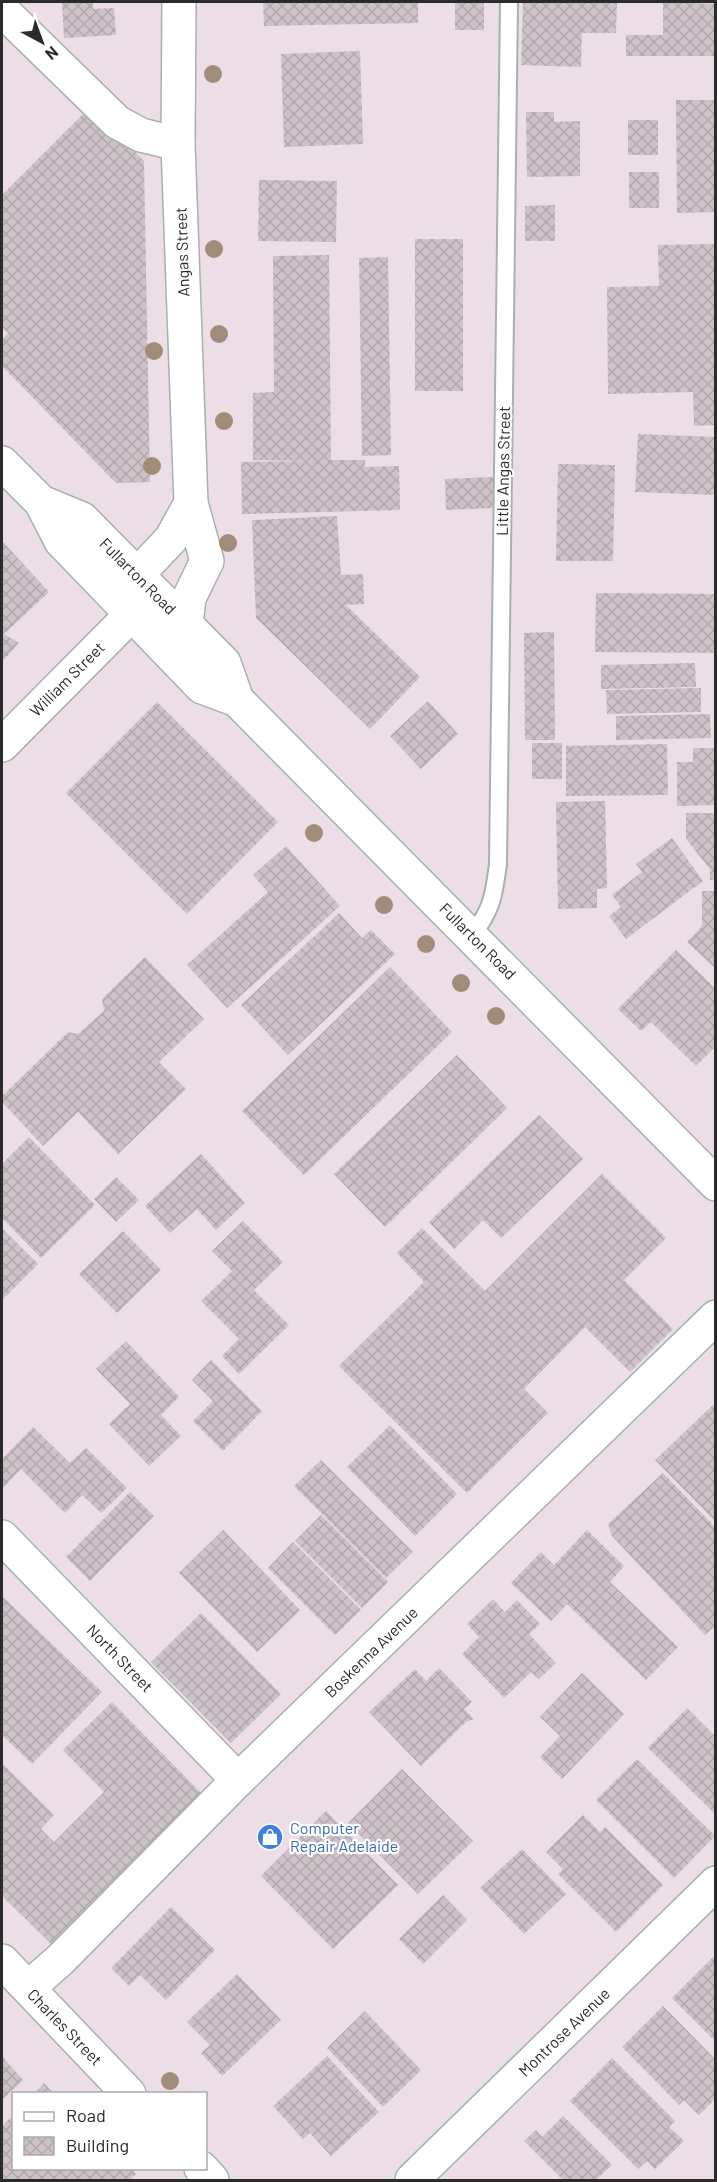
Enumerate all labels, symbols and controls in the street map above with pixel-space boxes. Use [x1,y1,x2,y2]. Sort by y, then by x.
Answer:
north arrow [12,12,72,72]
text: N [42,43,62,64]
street label: Angas Street [170,207,193,297]
street label: Little Angas Street [492,406,513,536]
street label: Fullarton Road [96,533,181,618]
street label: William Street [25,637,108,720]
street label: Fullarton Road [436,898,521,983]
street label: Boskenna Avenue [320,1602,421,1701]
street label: North Street [83,1620,157,1696]
place label: Computer Repair Adelaide [290,1818,398,1855]
shop icon: Computer Repair Adelaide [255,1822,285,1852]
street label: Montrose Avenue [514,1983,613,2080]
street label: Charles Street [24,1984,107,2069]
legend [12,2092,207,2170]
text: Road [66,2104,106,2126]
text: Building [66,2134,129,2156]

